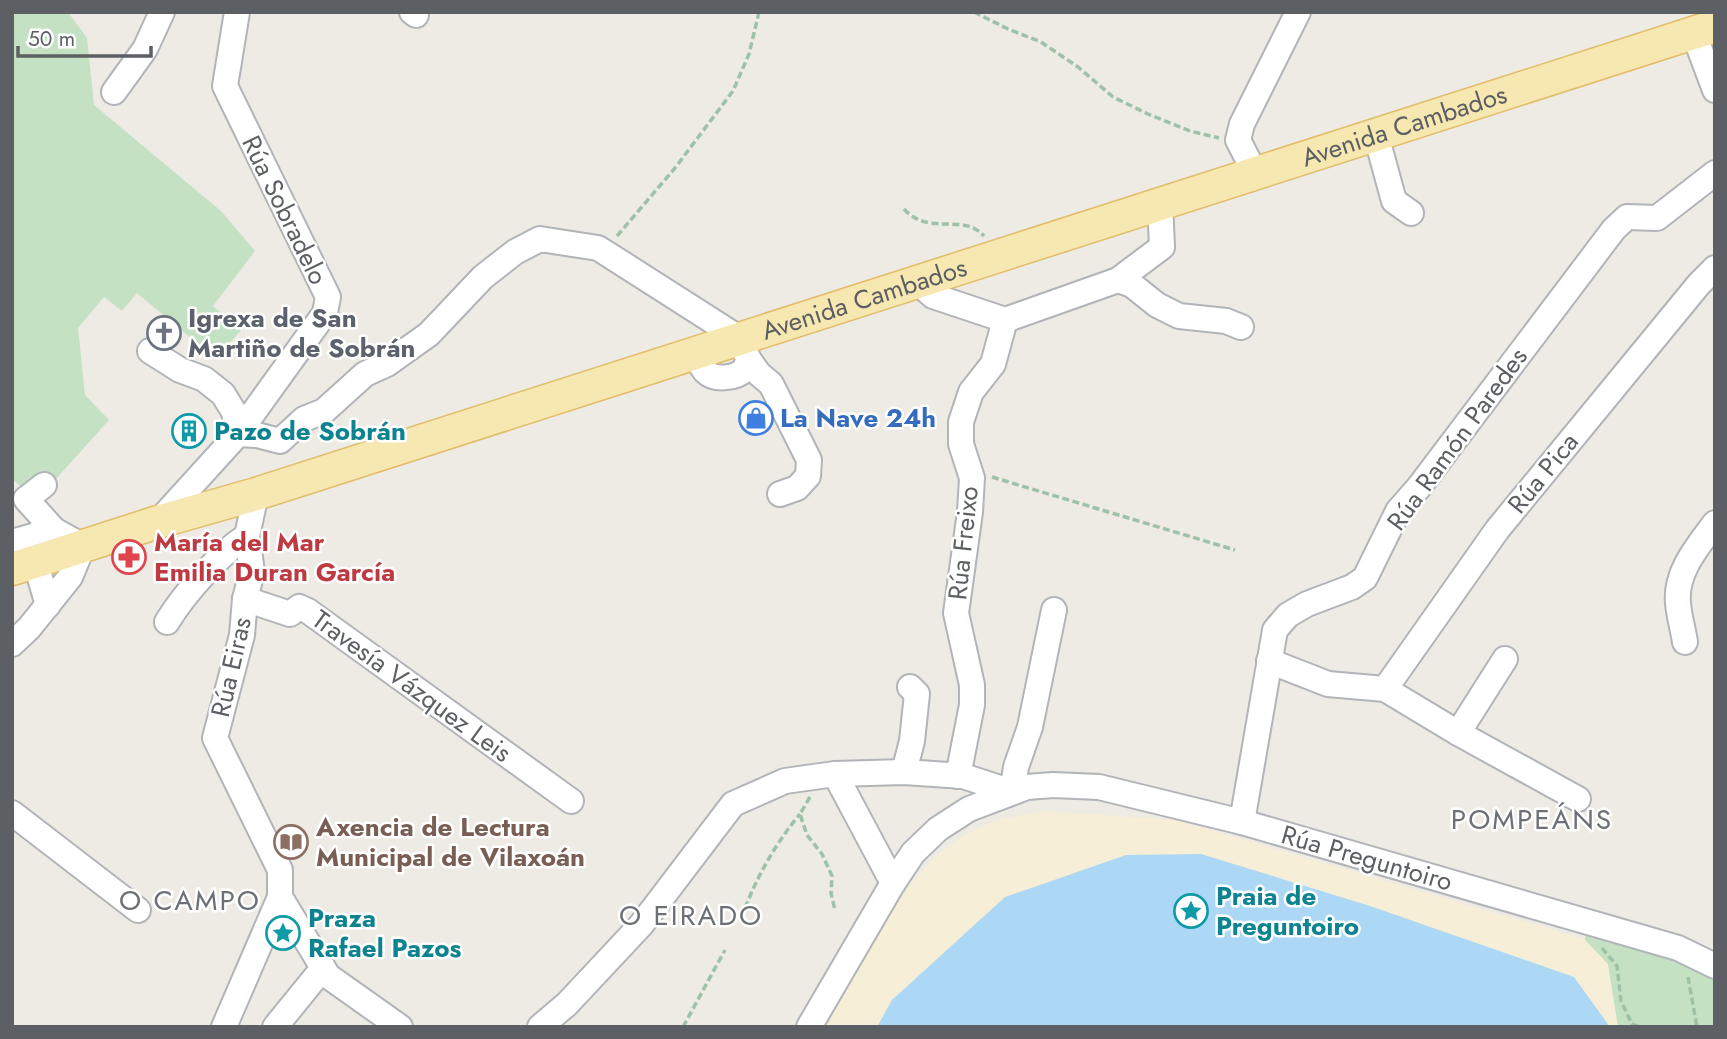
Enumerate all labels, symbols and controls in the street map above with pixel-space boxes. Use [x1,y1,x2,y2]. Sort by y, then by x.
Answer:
scale bar [18,14,150,58]
text: 50 m [28,24,75,54]
street label: Avenida Cambados [1297,75,1511,176]
street label: Rúa Sobradelo [233,129,337,291]
street label: Avenida Cambados [757,248,972,350]
place label: Igrexa de San Martiño de Sobrán [188,299,416,367]
church icon: Igrexa de San Martiño de Sobrán [145,314,183,352]
street label: Rúa Ramón Paredes [1378,340,1536,538]
shop icon: La Nave 24h [737,399,775,437]
place label: La Nave 24h [780,399,936,437]
building icon: Pazo de Sobrán [170,412,208,450]
place label: Pazo de Sobrán [214,412,406,450]
street label: Rúa Pica [1499,424,1587,522]
street label: Rúa Freixo [938,484,988,602]
place label: María del Mar Emilia Duran García [154,523,395,591]
pharmacy icon: María del Mar Emilia Duran García [110,538,148,576]
street label: Travesía Vázquez Leis [304,601,520,771]
street label: Rúa Eiras [201,613,261,721]
district label: POMPEÁNS [1451,799,1613,840]
place label: Axencia de Lectura Municipal de Vilaxoán [315,808,585,876]
street label: Rúa Preguntoiro [1277,815,1457,901]
library icon: Axencia de Lectura Municipal de Vilaxoán [272,823,310,861]
place label: Praia de Preguntoiro [1216,877,1359,945]
district label: O CAMPO [119,880,261,921]
place icon: Praia de Preguntoiro [1172,892,1210,930]
district label: O EIRADO [619,895,763,936]
place label: Praza Rafael Pazos [308,899,461,967]
place icon: Praza Rafael Pazos [264,914,302,952]

